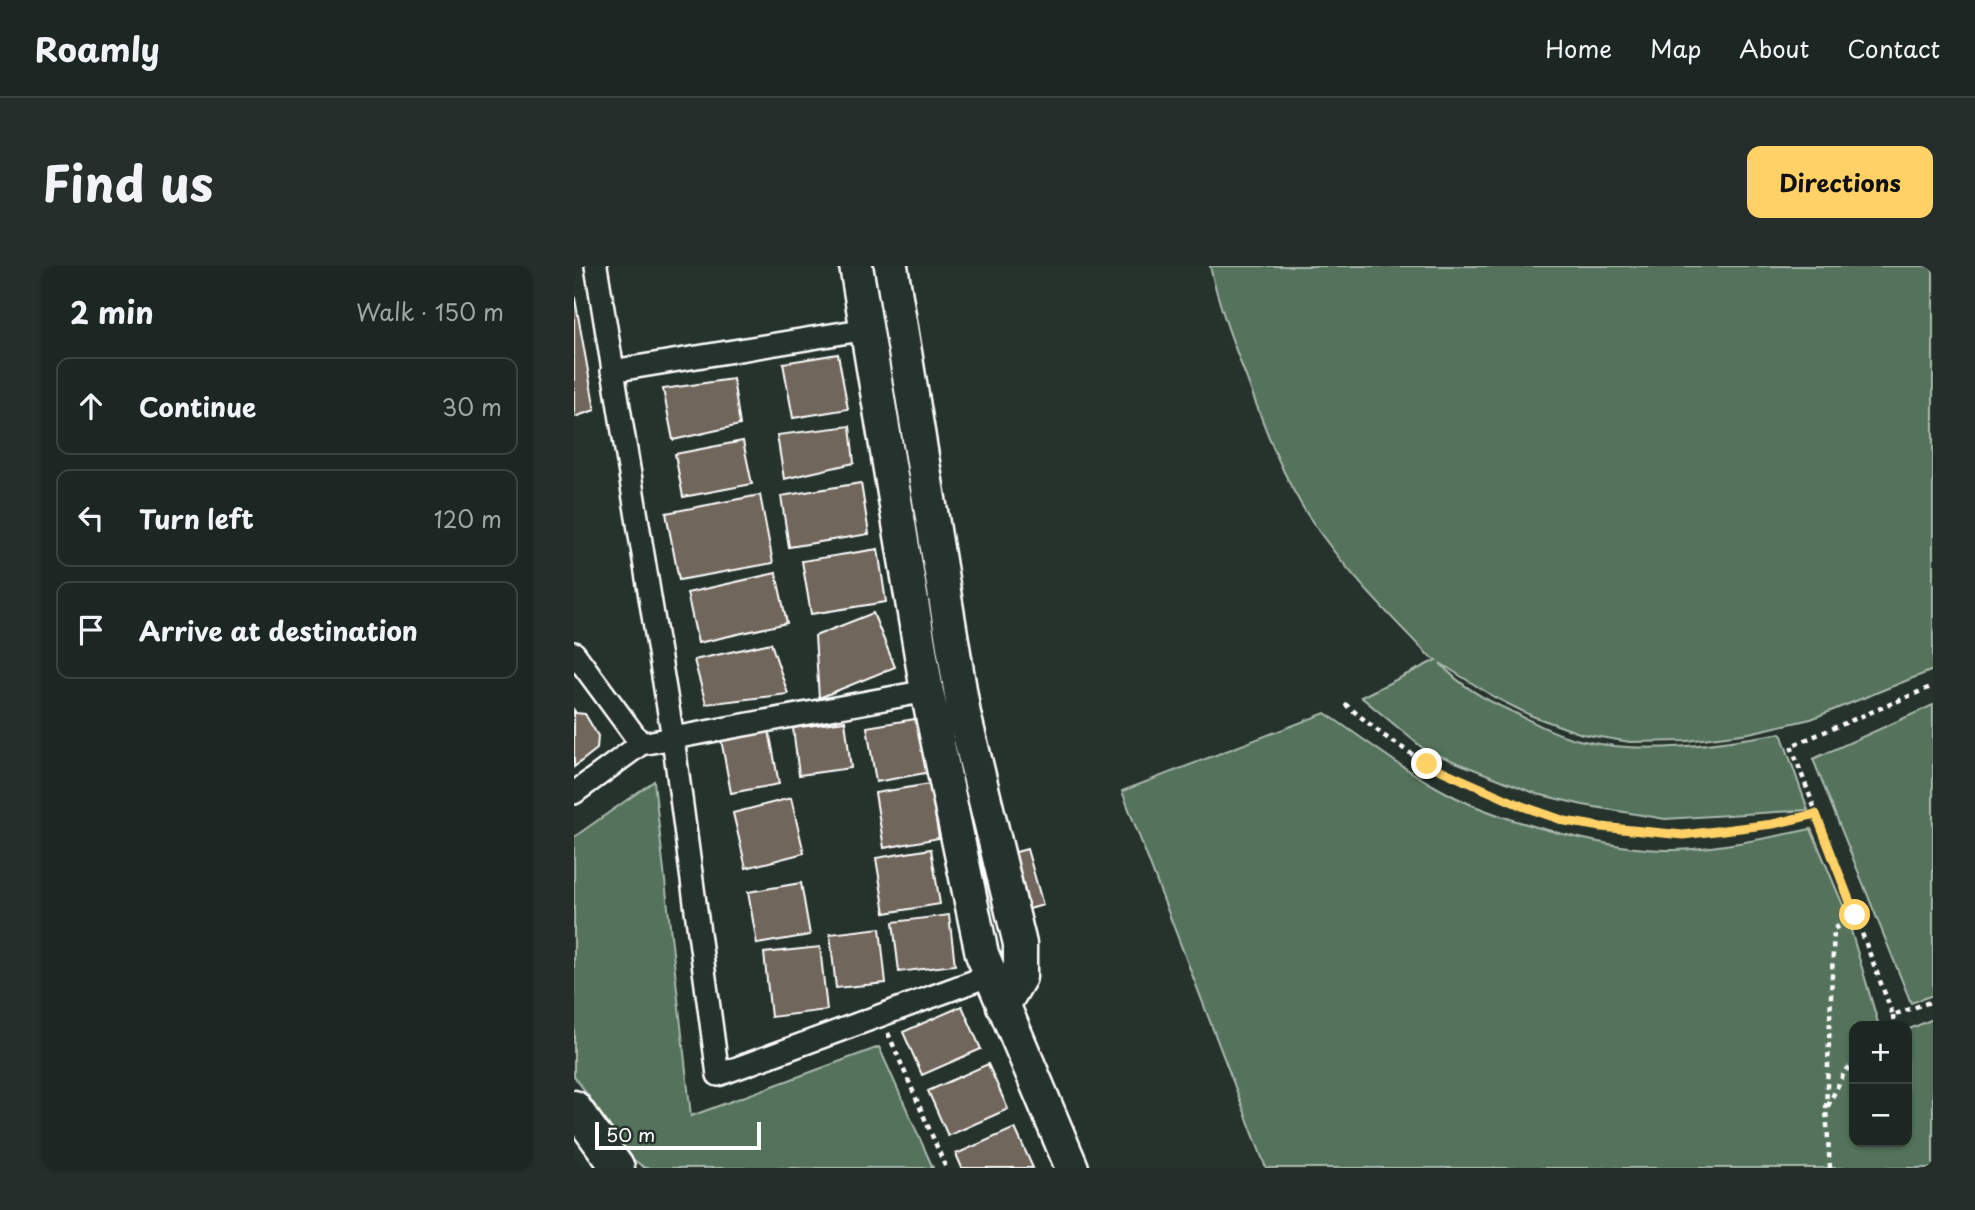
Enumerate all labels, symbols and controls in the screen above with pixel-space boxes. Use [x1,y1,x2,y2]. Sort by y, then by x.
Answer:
text: Roamly [35,23,160,73]
text: Home [1545,30,1612,66]
text: Map [1650,30,1701,66]
text: About [1739,30,1809,66]
text: Contact [1847,30,1940,66]
text: Find us [42,145,213,219]
button: Directions [1747,146,1933,218]
text: 2 min [70,289,154,334]
text: Walk · 150 m [356,294,504,329]
icon: ahead [72,387,110,425]
text: Continue [139,387,256,426]
text: 30 m [441,389,502,424]
icon: left [72,499,110,537]
text: Turn left [139,499,254,538]
text: 120 m [434,501,502,536]
icon: arrive [72,611,110,649]
text: Arrive at destination [139,611,418,650]
route end [1411,748,1442,779]
route start [1839,899,1870,930]
map controls [1849,1021,1912,1147]
button: + [1849,1021,1912,1084]
button: − [1849,1084,1912,1147]
scale bar [595,1119,761,1151]
text: 50 m [606,1120,655,1148]

